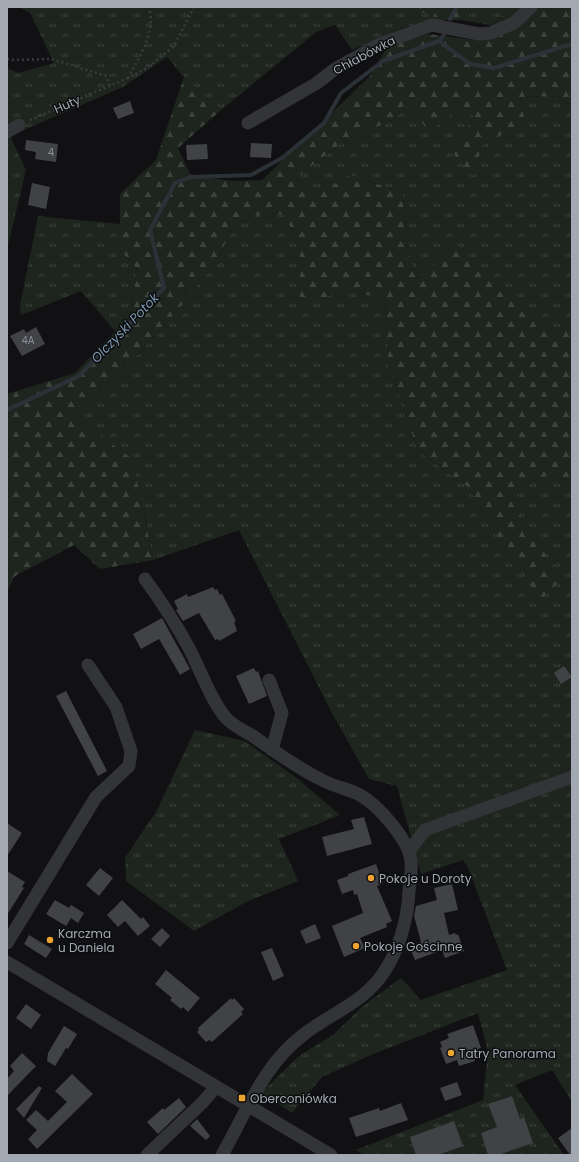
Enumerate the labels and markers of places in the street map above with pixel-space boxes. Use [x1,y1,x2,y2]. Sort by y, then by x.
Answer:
place label: Pokoje u Doroty [379,870,472,887]
marker: Pokoje u Doroty [366,873,376,883]
place label: Karczma u Daniela [58,925,115,956]
marker: Karczma u Daniela [45,935,55,945]
place label: Pokoje Gościnne [364,938,462,955]
marker: Pokoje Gościnne [351,941,361,951]
place label: Tatry Panorama [459,1045,556,1062]
marker: Tatry Panorama [446,1048,456,1058]
place label: Oberconiówka [250,1090,337,1107]
marker: Oberconiówka [237,1093,247,1103]

